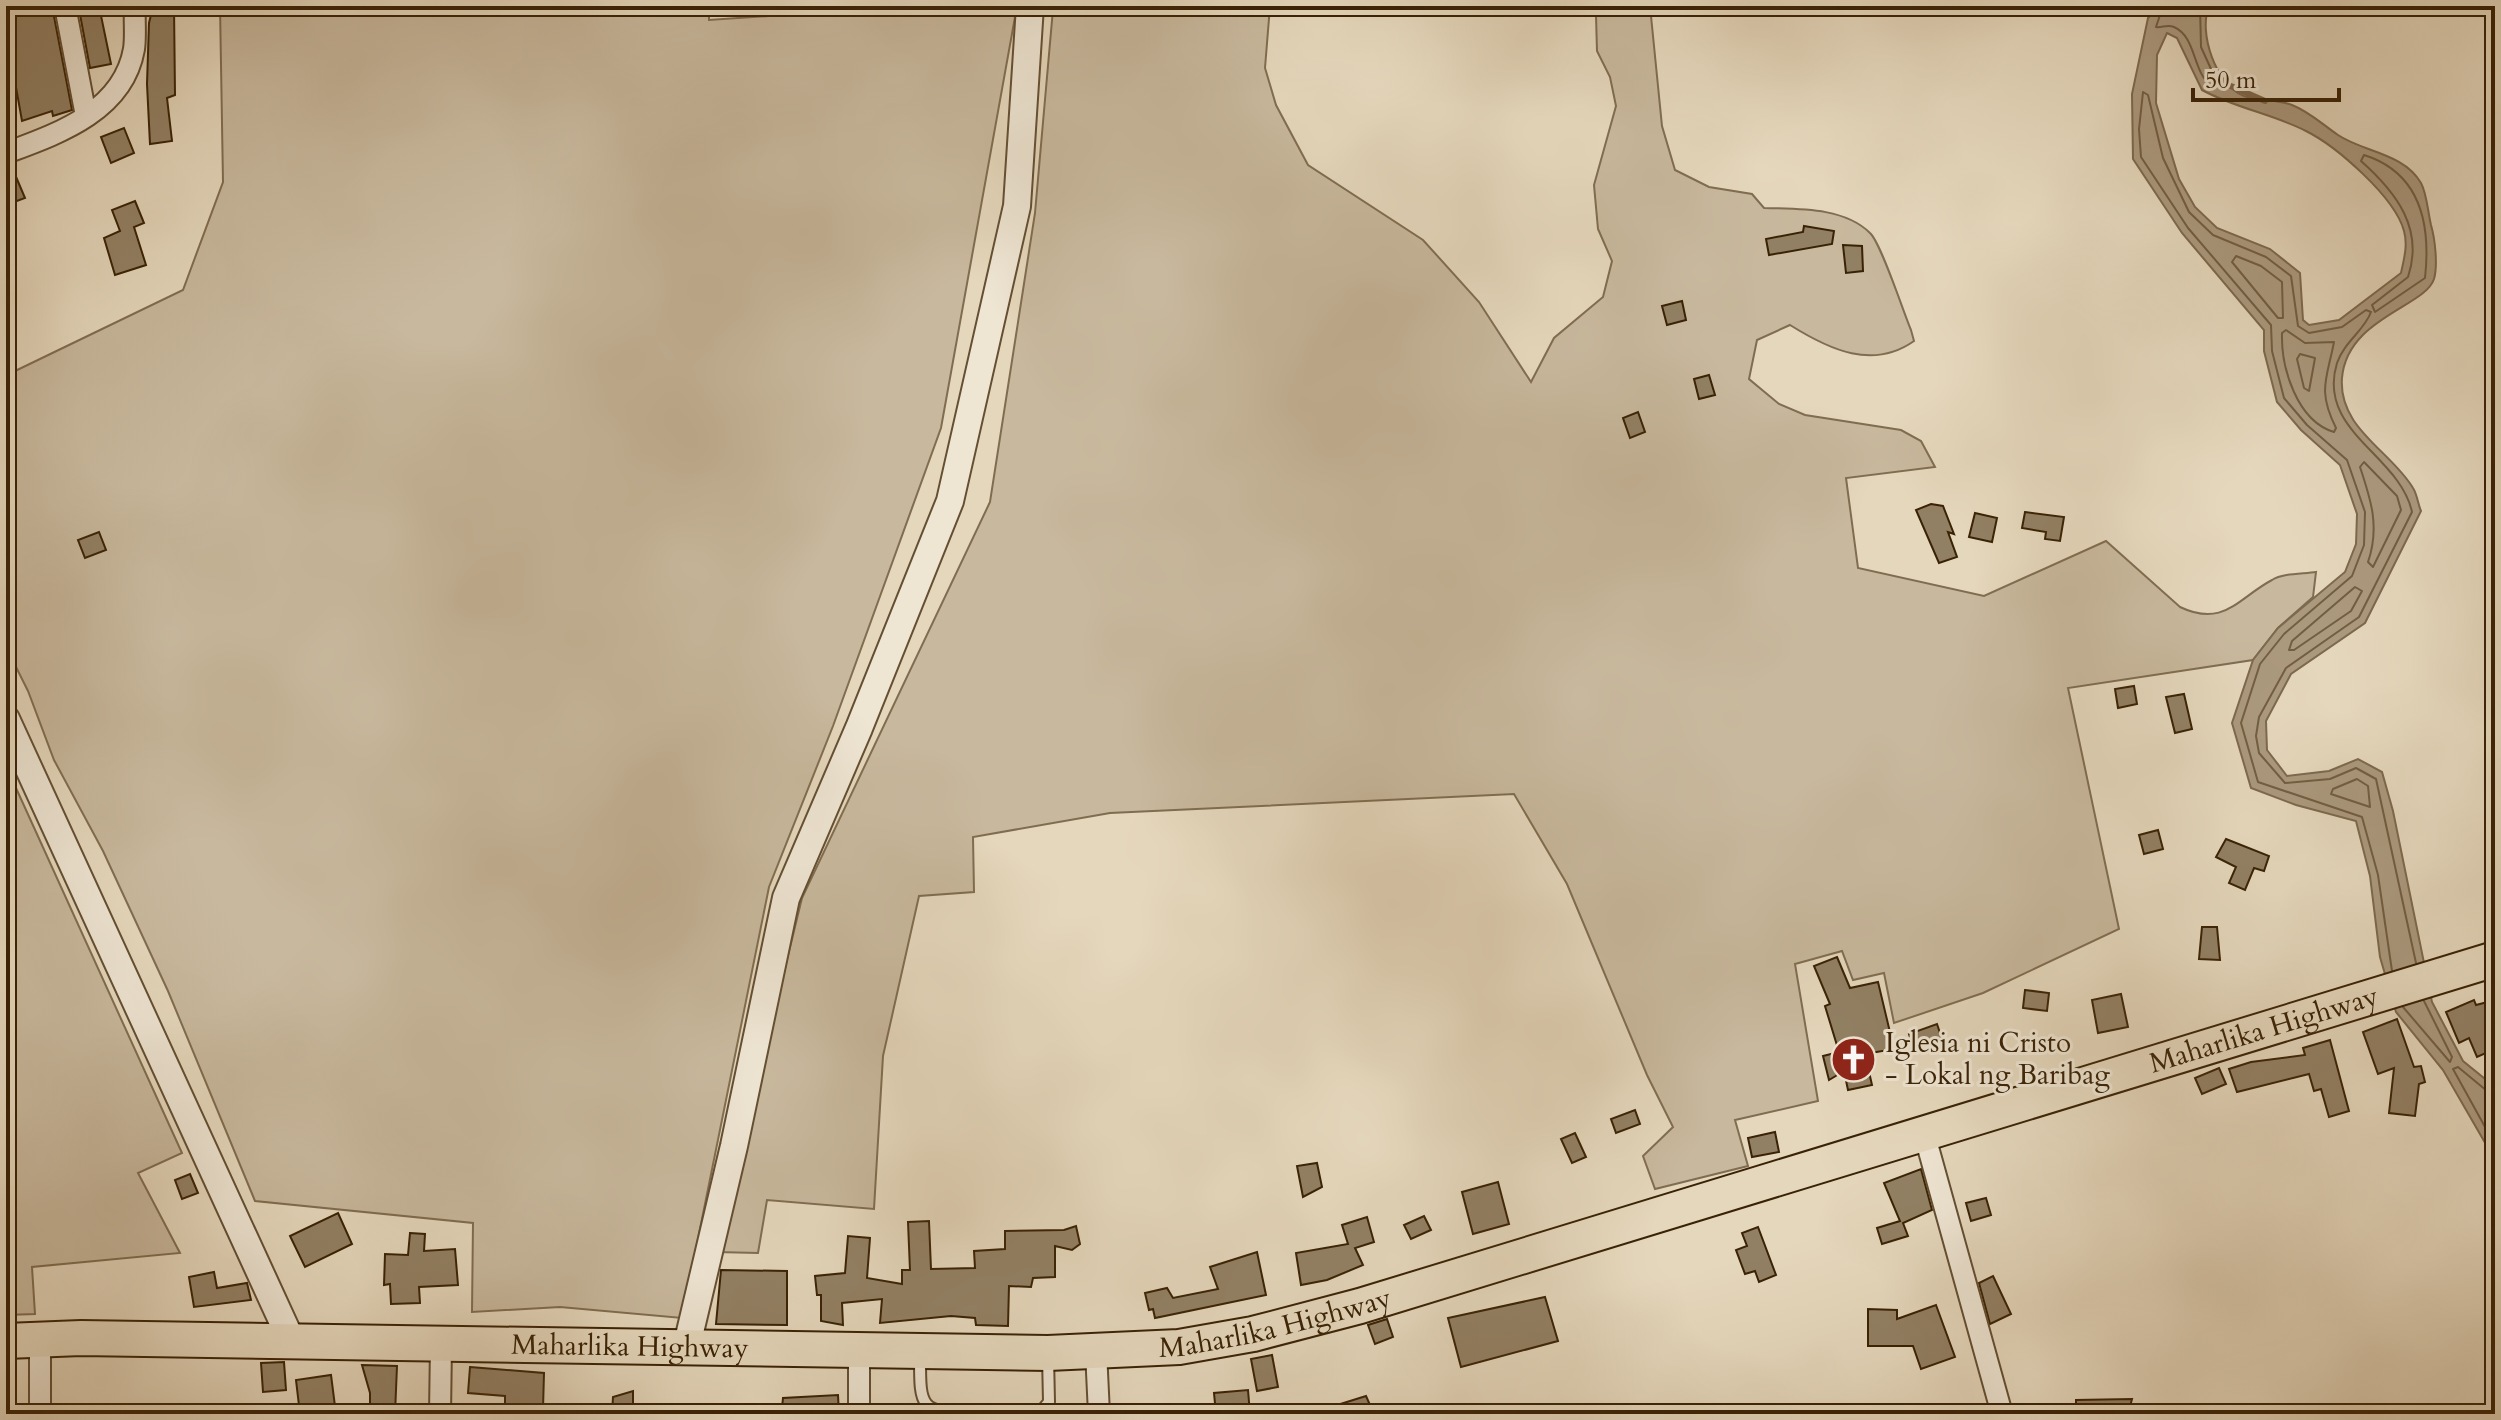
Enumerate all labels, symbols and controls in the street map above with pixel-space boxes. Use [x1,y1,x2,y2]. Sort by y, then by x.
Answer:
scale bar [2193,52,2339,102]
text: 50 m [2205,64,2257,97]
street label: Maharlika Highway [2145,977,2383,1083]
place label: Iglesia ni Cristo - Lokal ng Baribag [1885,1024,2110,1094]
church icon: Iglesia ni Cristo - Lokal ng Baribag [1830,1035,1878,1083]
street label: Maharlika Highway [1158,1278,1396,1367]
street label: Maharlika Highway [511,1326,749,1367]

